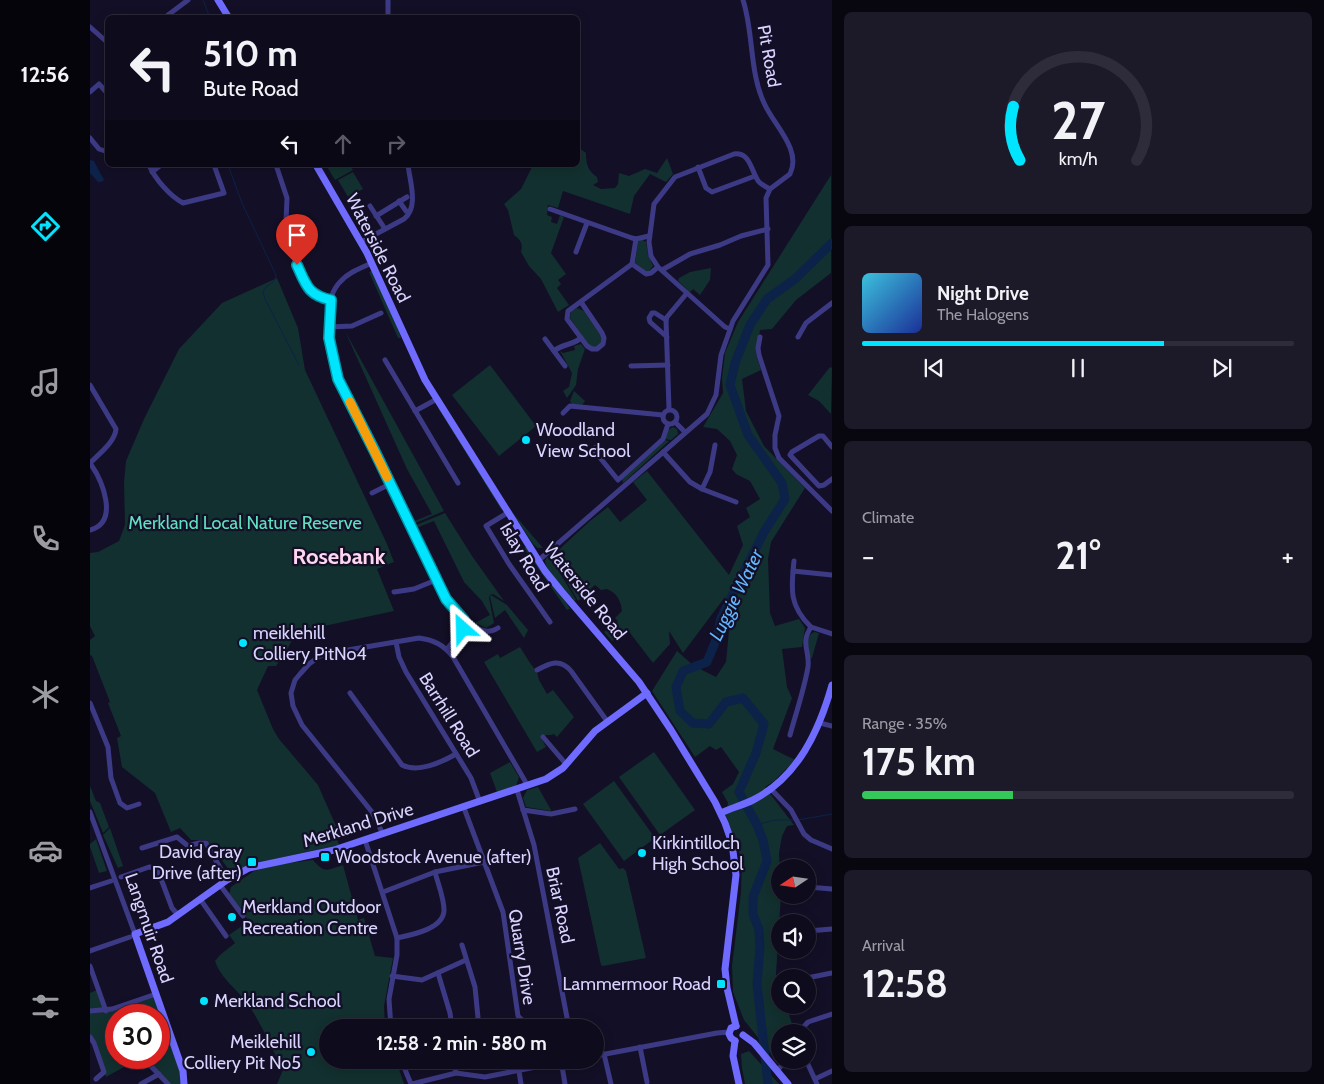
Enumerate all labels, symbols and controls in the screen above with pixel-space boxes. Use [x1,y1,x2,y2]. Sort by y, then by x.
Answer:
street label: Pit Road [753,23,785,89]
text: 510 m [203,32,298,75]
icon: left [120,35,185,100]
text: 12:56 [21,61,69,88]
text: Bute Road [203,75,299,102]
text: 27 [1051,89,1105,152]
icon: left [276,130,304,158]
icon: ahead [329,130,357,158]
icon: right [382,130,410,158]
text: km/h [1058,148,1098,169]
street label: Waterside Road [341,190,415,306]
icon: directions [28,209,63,244]
pin [276,214,318,265]
icon: arrive [283,221,311,249]
text: Night Drive [937,282,1029,305]
text: The Halogens [937,305,1029,324]
icon: previous [920,354,948,382]
icon: pause [1064,354,1092,382]
icon: next [1208,354,1236,382]
icon: music [28,365,63,400]
place label: Woodland View School [536,419,631,462]
marker: Woodland View School [520,434,532,446]
text: Climate [862,508,914,527]
park label: Merkland Local Nature Reserve [128,512,362,534]
street label: Islay Road [495,519,553,595]
icon: phone [28,521,63,556]
text: 21° [1055,532,1101,579]
street label: Waterside Road [539,538,631,644]
text: − [862,539,874,573]
text: + [1282,539,1294,573]
district label: Rosebank [293,543,386,570]
water label: Luggie Water [704,544,769,645]
position arrow [436,602,488,654]
place label: meiklehill Colliery PitNo4 [253,622,367,665]
marker: meiklehill Colliery PitNo4 [237,637,249,649]
street label: Barrhill Road [414,668,484,762]
icon: climate [28,677,63,712]
text: Range · 35% [862,714,947,733]
text: 175 km [862,738,976,785]
street label: Merkland Drive [300,798,416,852]
place label: Kirkintilloch High School [652,832,744,875]
icon: car [28,833,63,868]
place label: David Gray Drive (after) [152,841,242,884]
place label: Woodstock Avenue (after) [335,846,532,868]
marker: Kirkintilloch High School [636,847,648,859]
marker: Woodstock Avenue (after) [319,851,331,863]
marker: David Gray Drive (after) [246,856,258,868]
north arrow [771,859,816,904]
map controls [771,859,816,1069]
street label: Briar Road [541,865,579,945]
street label: Langmuir Road [120,870,178,986]
place label: Merkland Outdoor Recreation Centre [242,896,381,939]
street label: Quarry Drive [504,908,540,1006]
marker: Merkland Outdoor Recreation Centre [226,911,238,923]
button: sound [771,914,816,959]
text: Arrival [862,936,905,955]
text: 12:58 [862,960,948,1007]
button: search [771,969,816,1014]
place label: Lammermoor Road [562,973,711,995]
marker: Lammermoor Road [715,978,727,990]
icon: filters [28,989,63,1024]
place label: Merkland School [214,990,342,1012]
marker: Merkland School [198,995,210,1007]
speed limit sign: 30 [105,1004,170,1069]
button: layers [771,1024,816,1069]
place label: Meiklehill Colliery Pit No5 [184,1031,302,1074]
text: 12:58 · 2 min · 580 m [376,1032,547,1055]
marker: Meiklehill Colliery Pit No5 [305,1046,317,1058]

